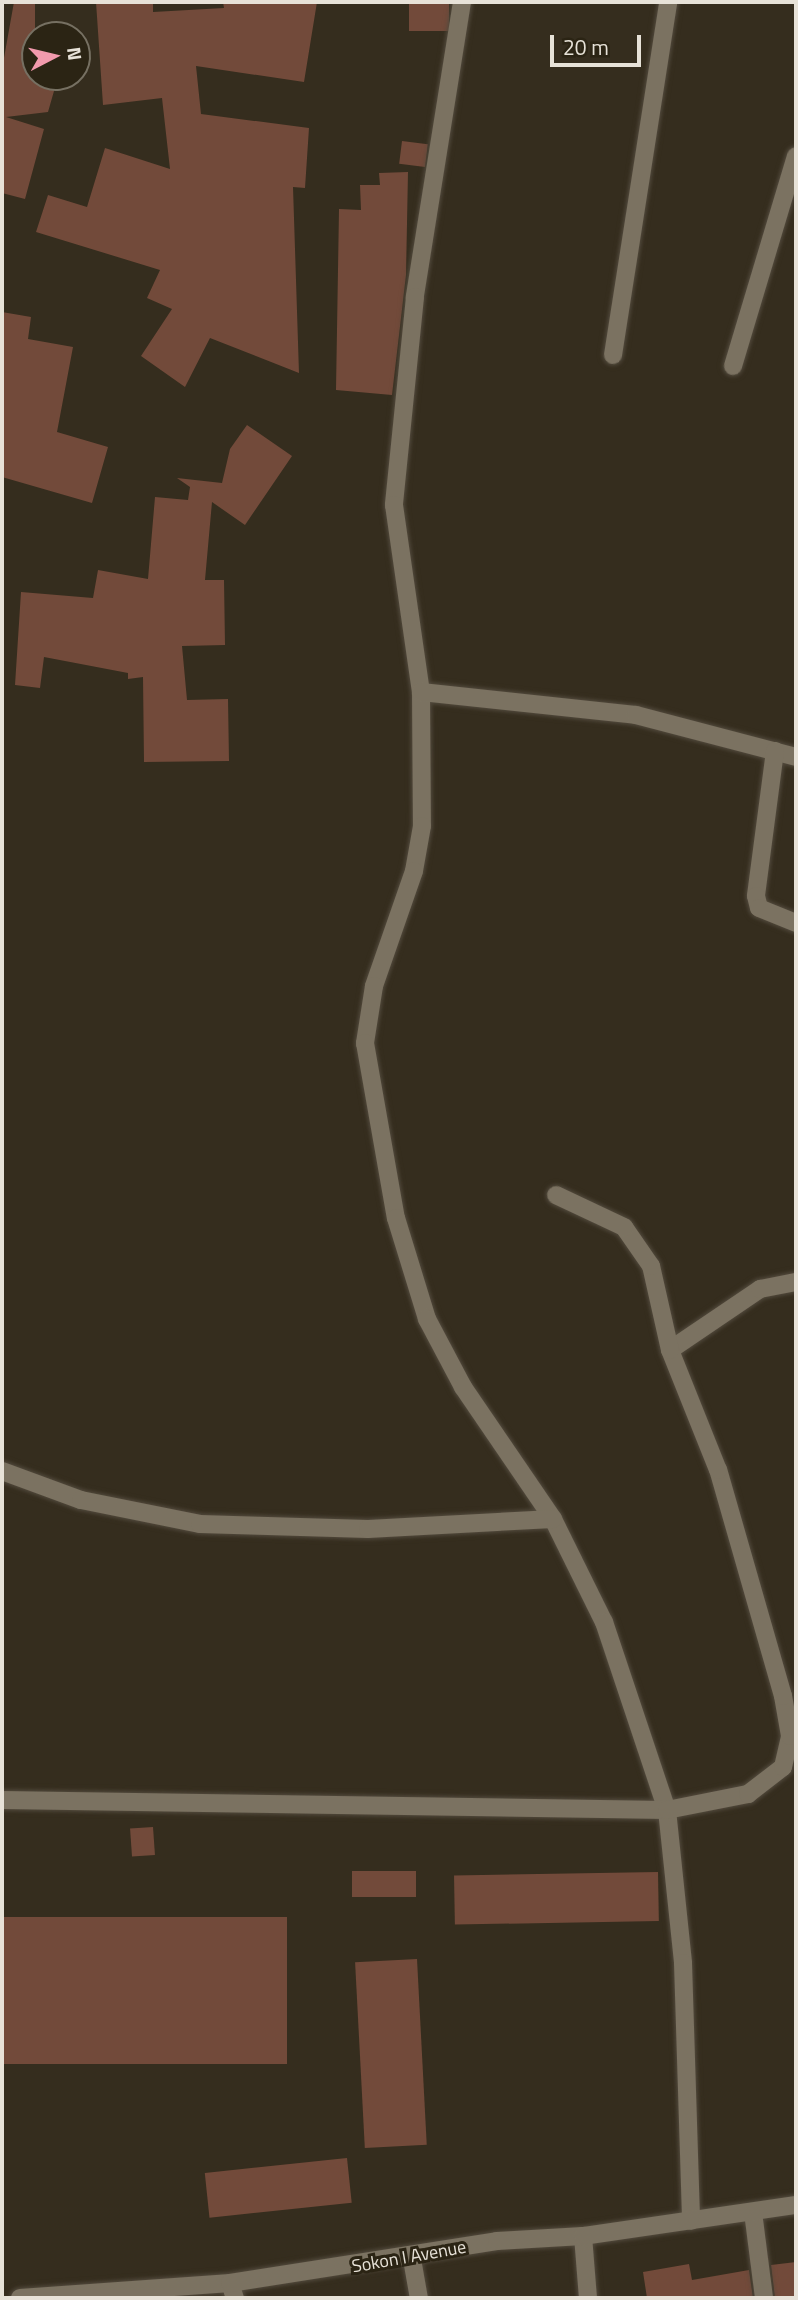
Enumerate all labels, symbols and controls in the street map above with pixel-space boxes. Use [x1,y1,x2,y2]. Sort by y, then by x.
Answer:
north arrow [21,21,91,91]
scale bar [553,21,644,65]
text: 20 m [563,31,609,63]
text: N [60,45,91,62]
street label: Sokon I Avenue [350,2236,468,2278]

